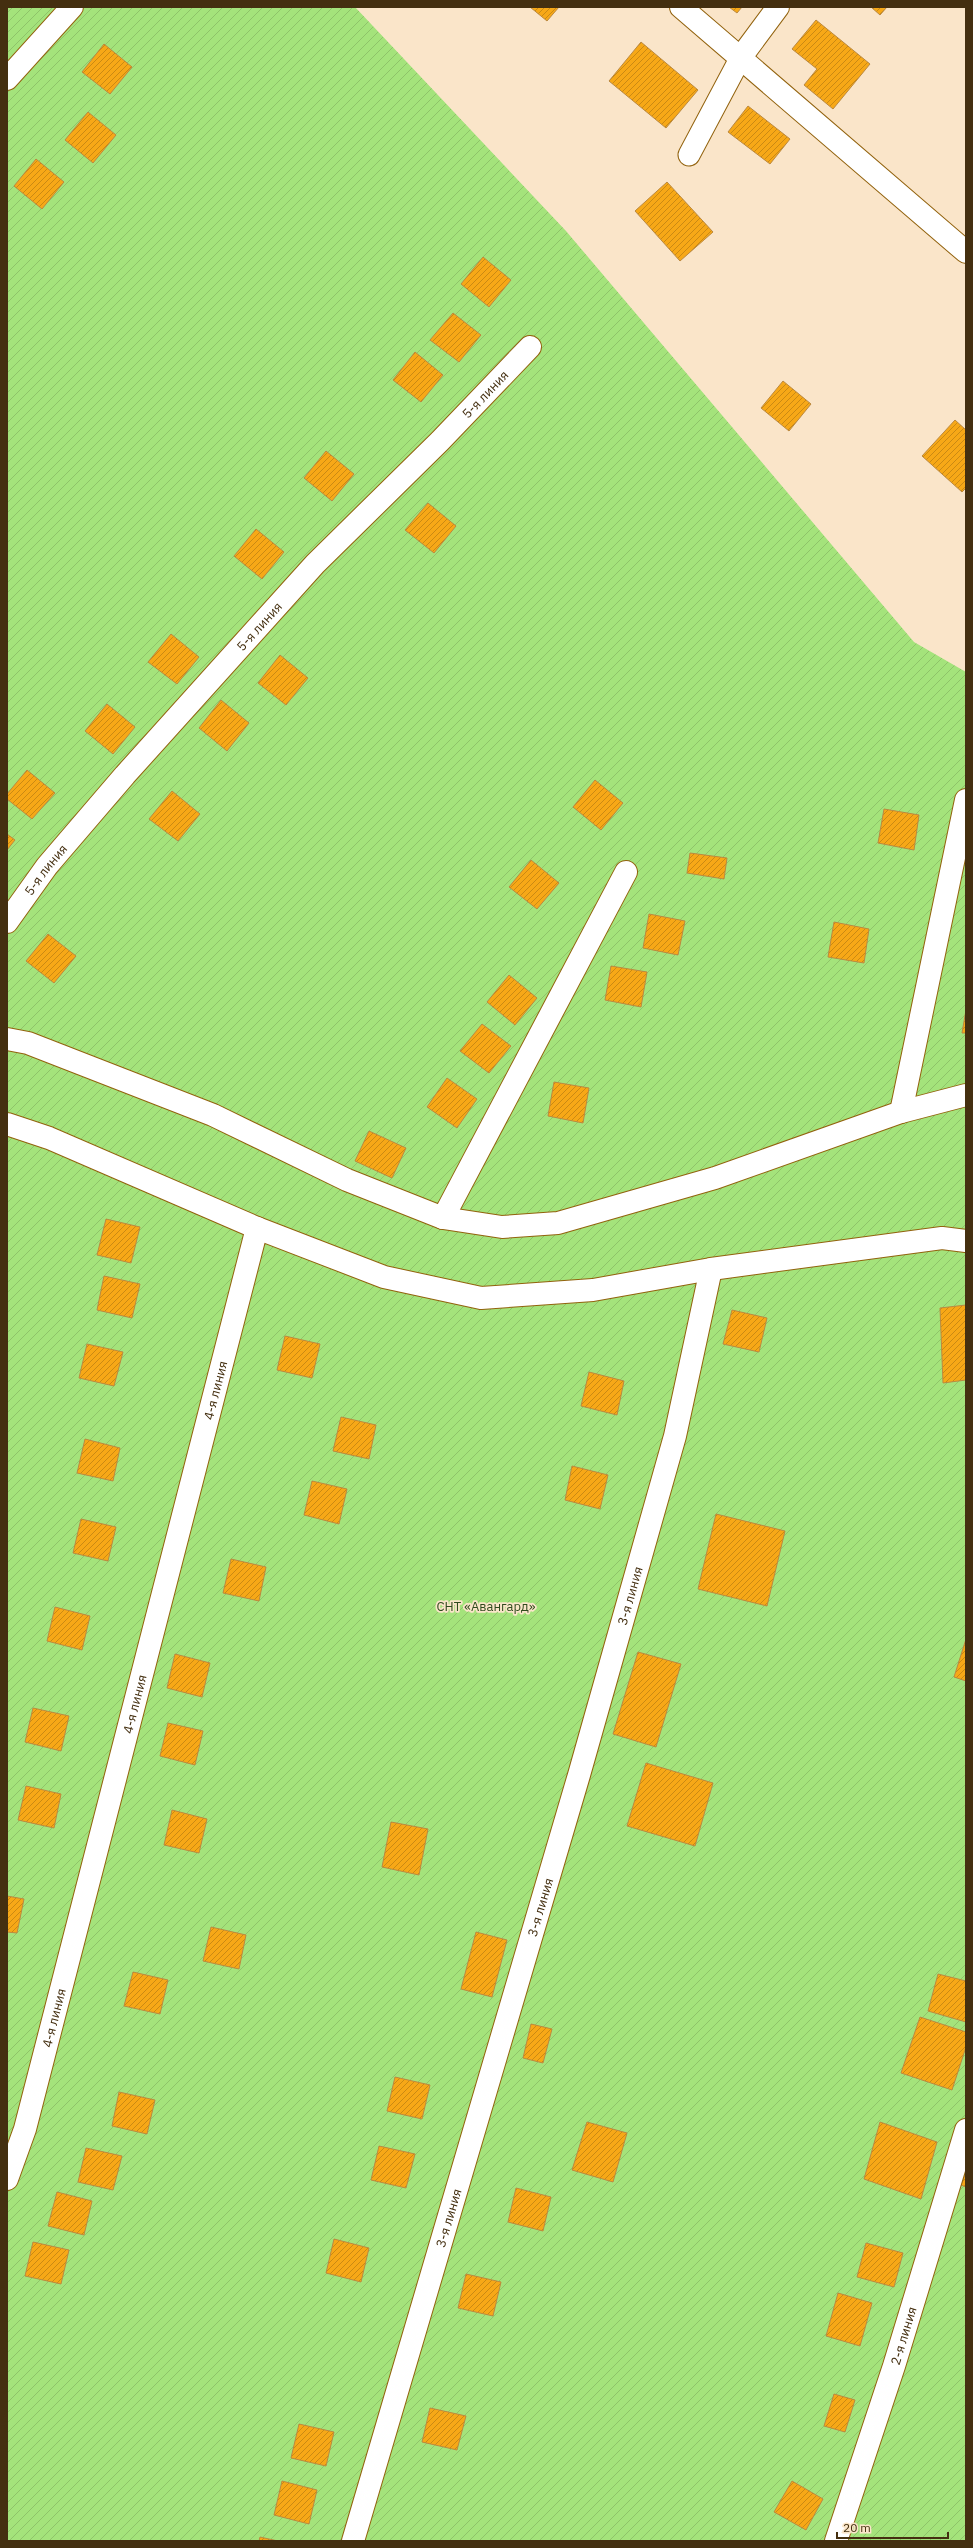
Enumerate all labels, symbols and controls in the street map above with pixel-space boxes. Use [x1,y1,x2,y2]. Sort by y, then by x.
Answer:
street label: 5-я линия [458,367,512,422]
street label: 5-я линия [233,598,286,655]
street label: 5-я линия [21,841,71,899]
street label: 4-я линия [200,1359,231,1422]
street label: 3-я линия [614,1564,647,1627]
park label: СНТ «Авангард» [437,1598,536,1615]
street label: 4-я линия [119,1673,151,1735]
street label: 3-я линия [524,1876,557,1939]
street label: 4-я линия [38,1987,70,2049]
street label: 3-я линия [432,2187,466,2249]
street label: 2-я линия [887,2305,921,2367]
scale bar [837,2514,948,2540]
text: 20 m [843,2520,871,2535]

